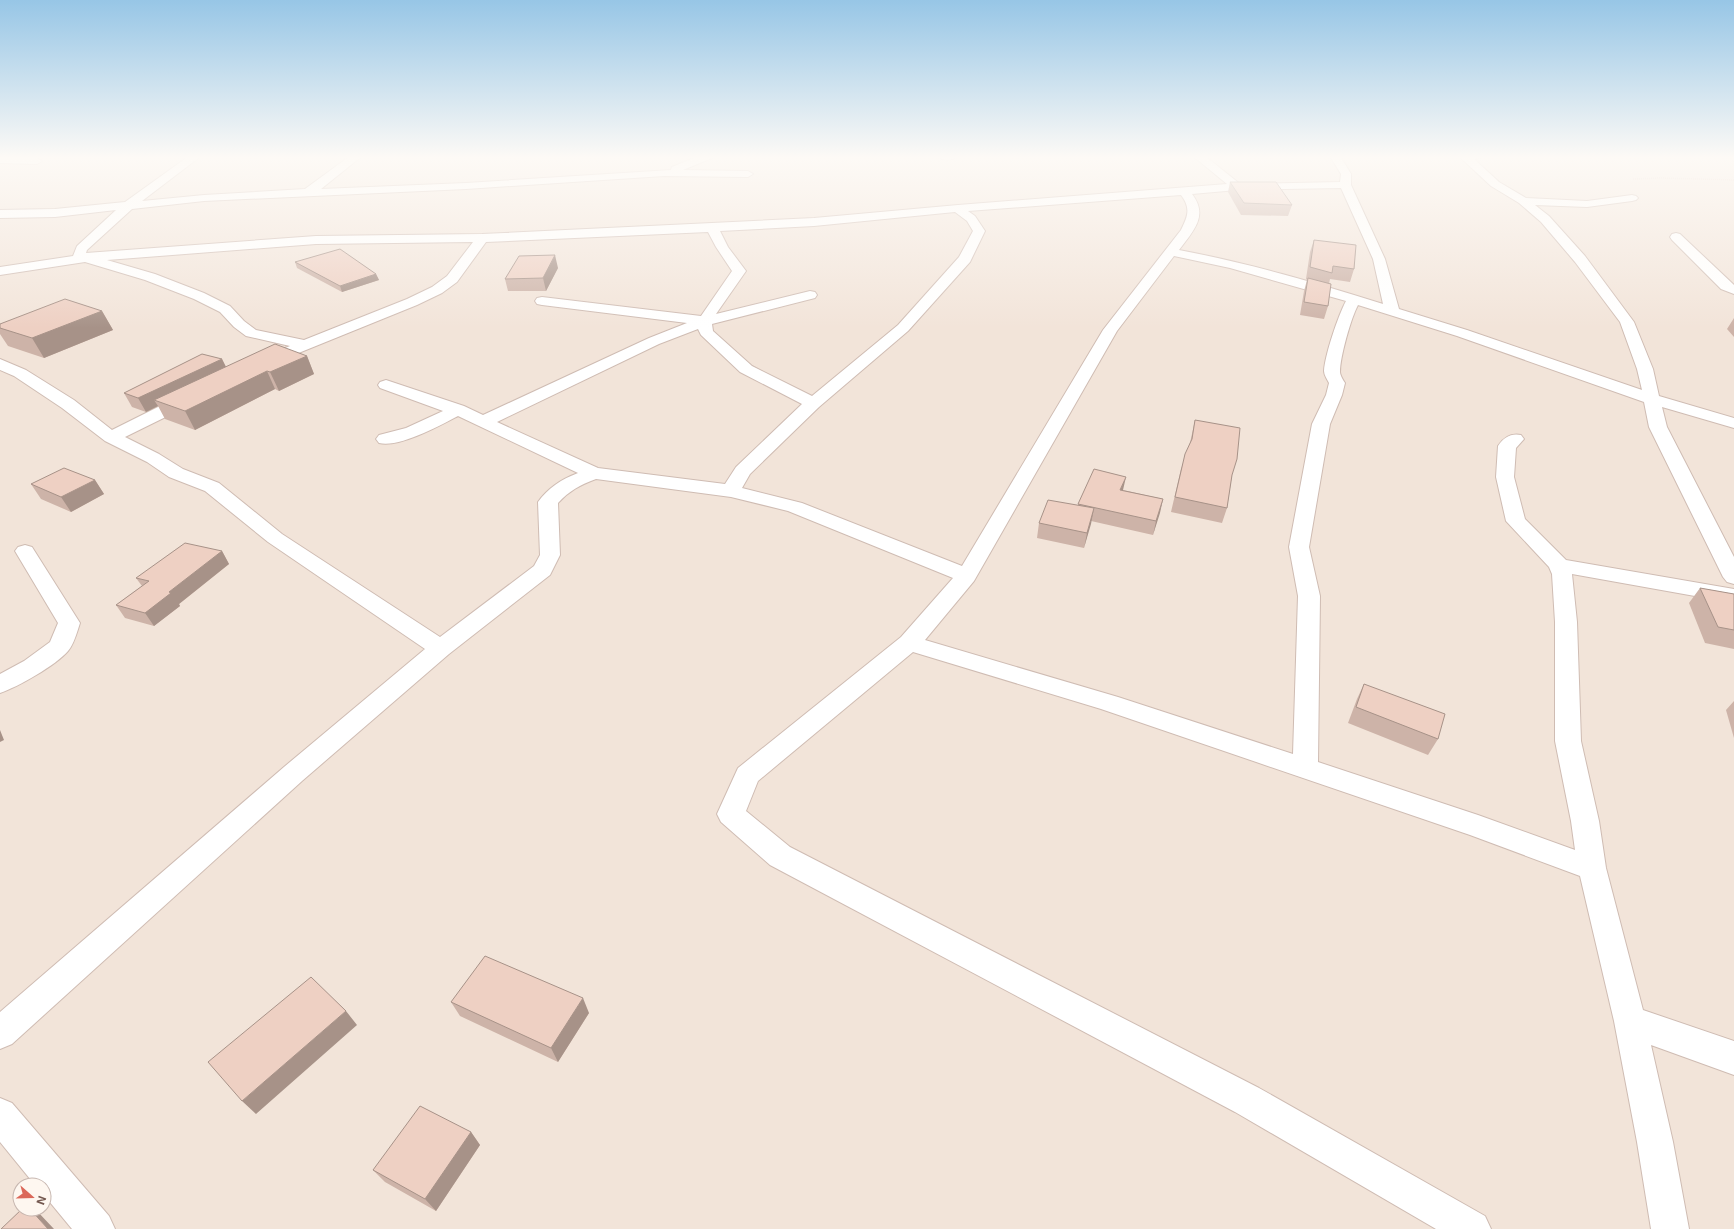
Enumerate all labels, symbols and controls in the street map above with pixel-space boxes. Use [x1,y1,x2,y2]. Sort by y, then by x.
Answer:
north arrow [12,1177,52,1217]
text: N [33,1194,49,1207]

